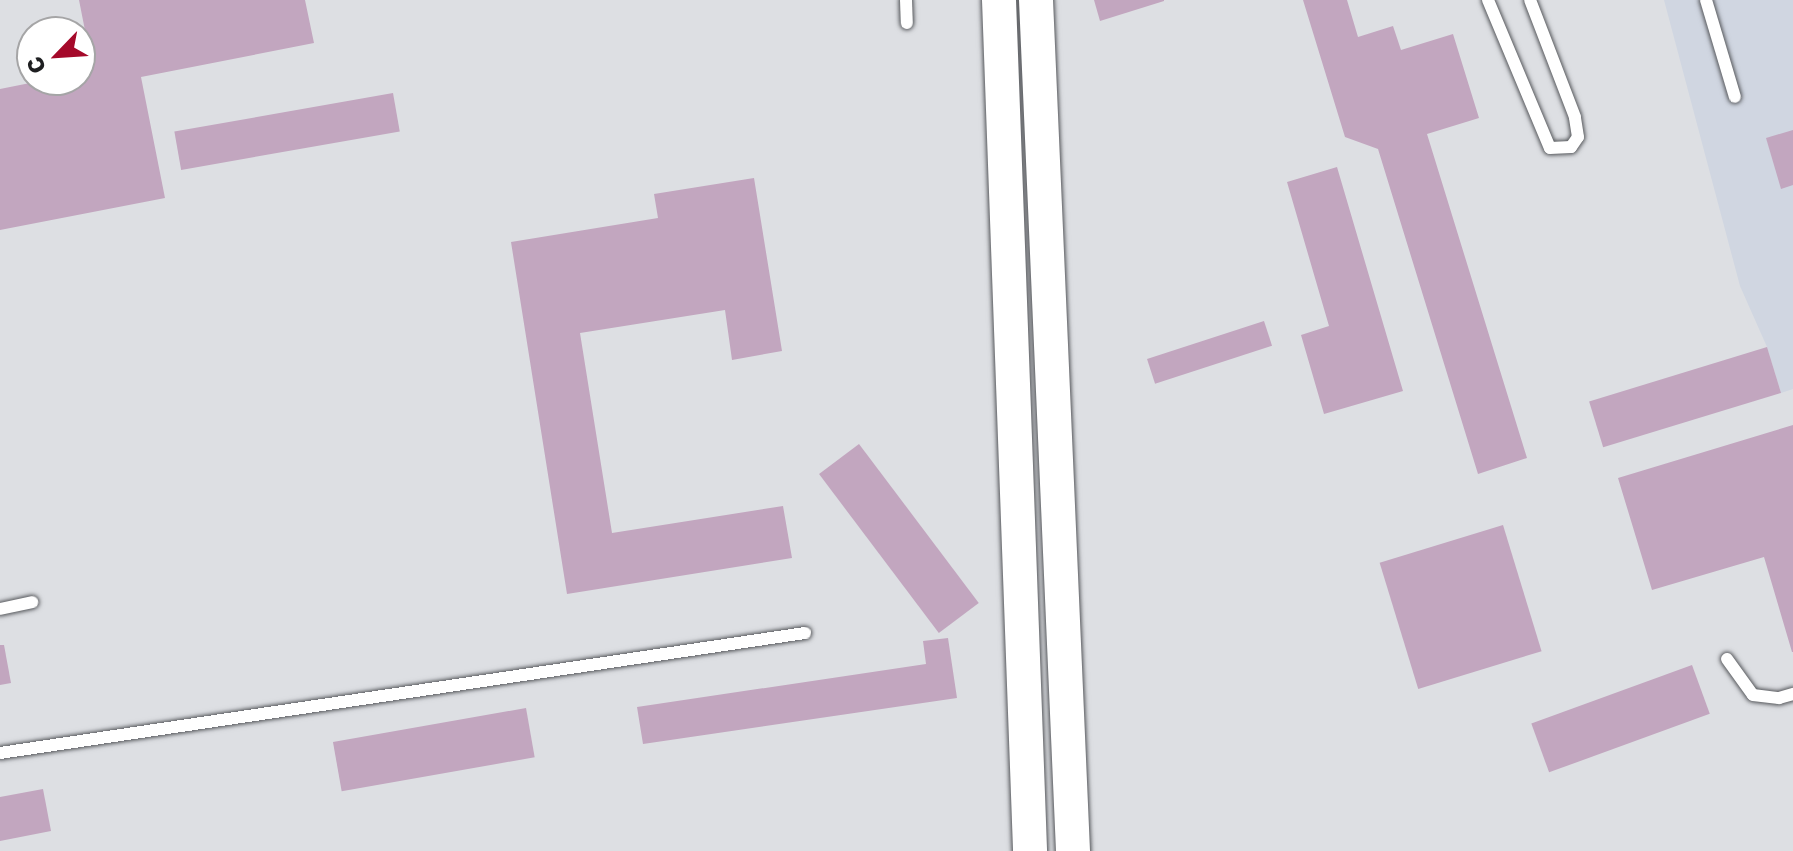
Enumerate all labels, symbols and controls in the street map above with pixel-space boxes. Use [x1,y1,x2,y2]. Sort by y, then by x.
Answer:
north arrow [16,16,96,96]
text: С [20,53,51,78]

